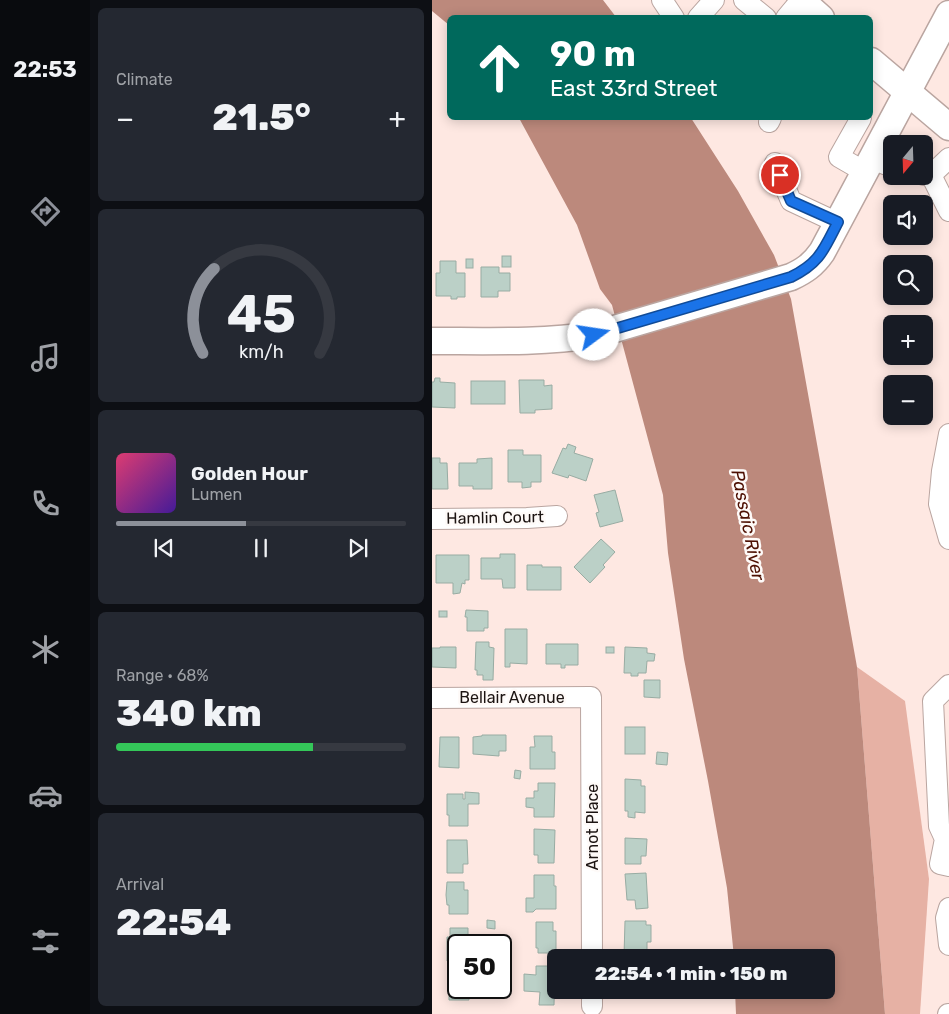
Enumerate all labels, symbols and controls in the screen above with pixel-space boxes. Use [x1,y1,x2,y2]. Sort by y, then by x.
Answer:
text: 90 m [550,33,636,75]
icon: ahead [467,35,532,100]
text: 22:53 [13,56,77,83]
text: Climate [116,70,173,89]
text: East 33rd Street [550,75,717,102]
text: 21.5° [212,94,311,140]
text: − [116,102,134,135]
text: + [389,102,406,135]
north arrow [883,135,933,185]
map controls [883,135,933,425]
pin [759,154,801,196]
icon: arrive [766,161,794,189]
icon: directions [28,194,63,229]
button: sound [883,195,933,245]
button: search [883,255,933,305]
text: 45 [226,283,296,345]
position arrow [567,308,619,360]
button: + [883,315,933,365]
icon: music [28,340,63,375]
text: km/h [239,341,283,362]
button: − [883,375,933,425]
text: Golden Hour [191,462,308,485]
water label: Passaic River [726,468,770,583]
text: Lumen [191,485,242,504]
icon: phone [28,486,63,521]
street label: Hamlin Court [446,507,544,528]
icon: previous [150,534,178,562]
icon: pause [247,534,275,562]
icon: next [344,534,372,562]
icon: climate [28,632,63,667]
text: Range · 68% [116,666,209,685]
street label: Bellair Avenue [459,688,565,707]
text: 340 km [116,690,262,736]
icon: car [28,778,63,813]
street label: Arnot Place [583,784,602,870]
text: Arrival [116,875,164,894]
text: 22:54 [116,899,231,945]
icon: filters [28,924,63,959]
speed limit sign: 50 [447,934,512,999]
text: 22:54 · 1 min · 150 m [595,962,787,985]

